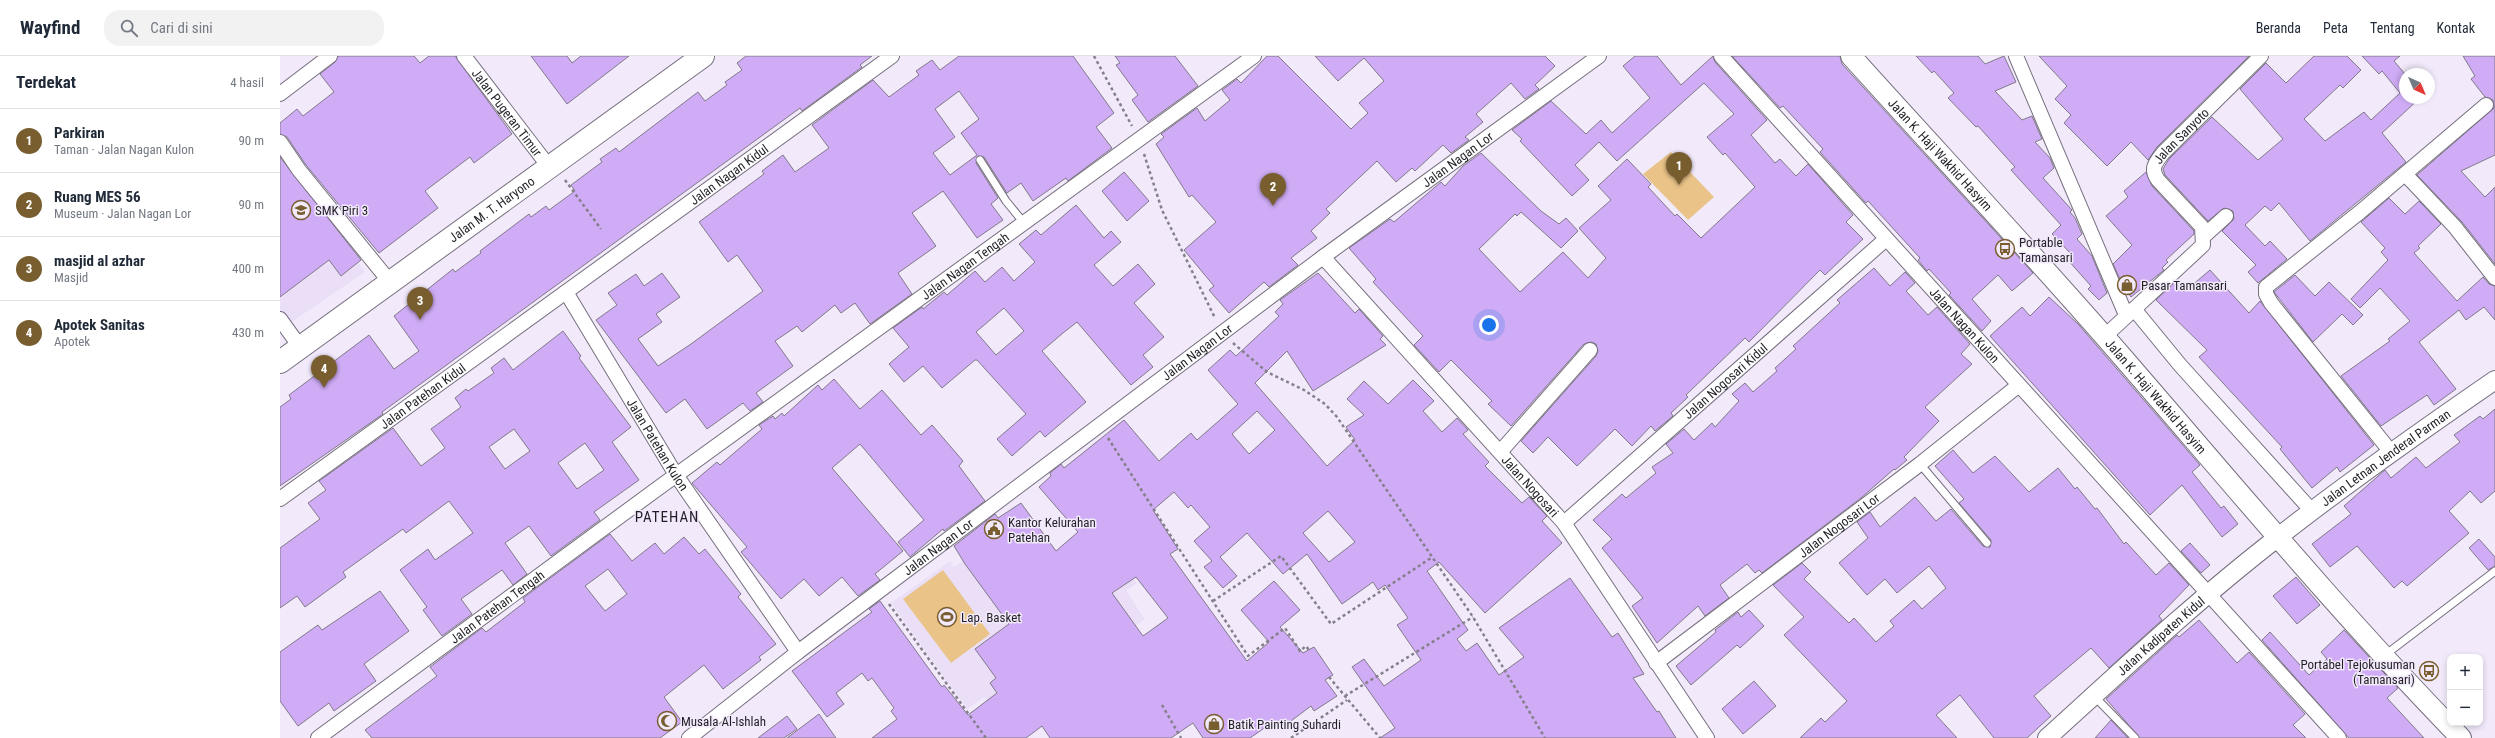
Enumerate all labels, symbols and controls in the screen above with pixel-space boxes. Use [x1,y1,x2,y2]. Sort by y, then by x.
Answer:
search box [104,10,384,46]
text: Wayfind [20,16,80,39]
icon: search [118,17,140,39]
text: Cari di sini [150,19,213,37]
text: Beranda [2256,20,2301,36]
text: Peta [2323,20,2348,36]
text: Tentang [2370,20,2415,36]
text: Kontak [2437,20,2475,36]
street label: Jalan Pugeran Timur [469,66,545,159]
north arrow [2399,68,2435,104]
text: Terdekat [16,72,76,92]
text: 4 hasil [230,75,264,90]
street label: Jalan K. Haji Wakhid Hasyim [1885,95,1995,214]
street label: Jalan Sanyoto [2150,105,2212,166]
text: Parkiran [54,124,105,142]
street label: Jalan Nagan Lor [1419,128,1496,190]
text: 1 [26,133,32,148]
text: 90 m [238,133,264,148]
street label: Jalan Nagan Kidul [687,141,771,208]
text: Taman · Jalan Nagan Kulon [54,142,194,157]
pin: 1 [1666,152,1692,185]
street label: Jalan M. T. Haryono [446,173,537,245]
pin: 2 [1260,173,1286,206]
text: Ruang MES 56 [54,188,141,206]
text: 2 [26,197,32,212]
text: 90 m [238,197,264,212]
school or university icon: SMK Piri 3 [290,199,312,221]
place label: SMK Piri 3 [315,203,368,218]
text: Museum · Jalan Nagan Lor [54,206,191,221]
street label: Jalan Nagan Tengah [918,229,1012,302]
place label: Portable Tamansari [2019,235,2073,265]
bus stop icon: Portable Tamansari [1994,238,2016,260]
text: masjid al azhar [54,252,145,270]
text: 3 [26,261,32,276]
text: 400 m [232,261,264,276]
text: Masjid [54,270,88,285]
shop icon: Pasar Tamansari [2116,274,2138,296]
place label: Pasar Tamansari [2141,278,2227,293]
street label: Jalan Nagan Kulon [1927,284,2003,366]
pin: 3 [407,287,433,320]
your location [1479,315,1499,335]
text: Apotek Sanitas [54,316,145,334]
street label: Jalan Nagan Lor [1159,321,1235,383]
text: 4 [26,325,32,340]
text: 430 m [232,325,264,340]
text: Apotek [54,334,90,349]
street label: Jalan K. Haji Wakhid Hasyim [2103,336,2210,457]
street label: Jalan Nogosari Kidul [1680,340,1770,422]
pin: 4 [311,355,337,388]
street label: Jalan Patehan Kidul [377,360,468,432]
street label: Jalan Patehan Kulon [624,396,692,493]
street label: Jalan Letnan Jenderal Parman [2318,406,2453,509]
street label: Jalan Nogosari [1499,452,1562,520]
street label: Jalan Nogosari Lor [1795,490,1882,560]
district label: PATEHAN [635,508,699,526]
street label: Jalan Nagan Lor [900,515,976,578]
place label: Kantor Kelurahan Patehan [1008,515,1096,545]
public building icon: Kantor Kelurahan Patehan [983,518,1005,540]
street label: Jalan Patehan Tengah [447,567,547,646]
street label: Jalan Kadipaten Kidul [2114,593,2207,678]
sports icon: Lap. Basket [936,606,958,628]
place label: Lap. Basket [961,610,1021,625]
map controls [2447,654,2483,726]
button: + [2447,654,2483,690]
place label: Portabel Tejokusuman (Tamansari) [2300,657,2415,687]
bus stop icon: Portabel Tejokusuman (Tamansari) [2418,660,2440,682]
button: − [2447,690,2483,726]
mosque icon: Musala Al-Ishlah [656,710,678,732]
shop icon: Batik Painting Suhardi [1203,713,1225,735]
place label: Musala Al-Ishlah [681,714,766,729]
place label: Batik Painting Suhardi [1228,717,1341,732]

